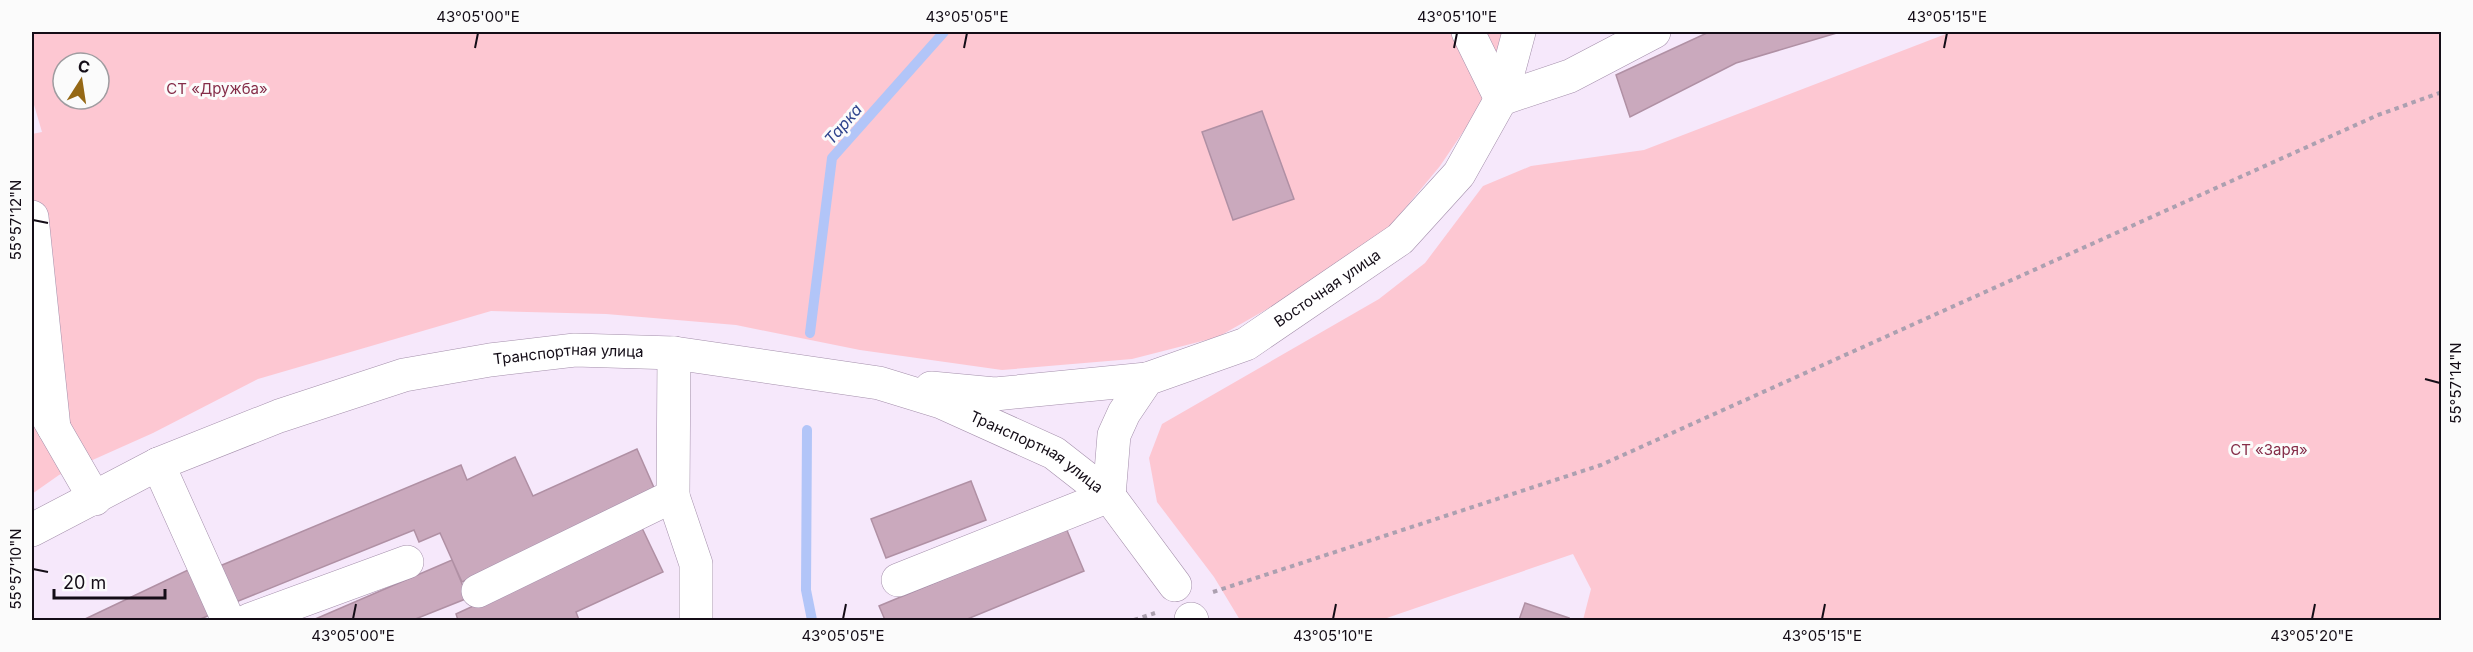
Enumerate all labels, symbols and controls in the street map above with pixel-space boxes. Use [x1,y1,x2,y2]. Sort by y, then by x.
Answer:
text: 43°05'00"E [436,7,520,26]
text: 43°05'05"E [925,7,1009,26]
text: 43°05'10"E [1417,7,1497,26]
text: 43°05'15"E [1907,7,1987,26]
north arrow [51,51,111,111]
text: С [76,55,92,77]
park label: СТ «Дружба» [166,79,268,98]
water label: Тарка [820,99,866,148]
text: 55°57'12"N [6,180,25,260]
street label: Восточная улица [1270,245,1384,331]
street label: Транспортная улица [492,340,644,369]
text: 55°57'14"N [2446,342,2465,424]
street label: Транспортная улица [967,406,1107,497]
park label: СТ «Заря» [2230,440,2308,459]
text: 55°57'10"N [6,528,25,610]
scale bar [54,562,165,600]
text: 20 m [63,572,106,593]
text: 43°05'00"E [311,626,395,645]
text: 43°05'05"E [801,626,885,645]
text: 43°05'10"E [1293,626,1373,645]
text: 43°05'15"E [1782,626,1862,645]
text: 43°05'20"E [2270,626,2354,645]

